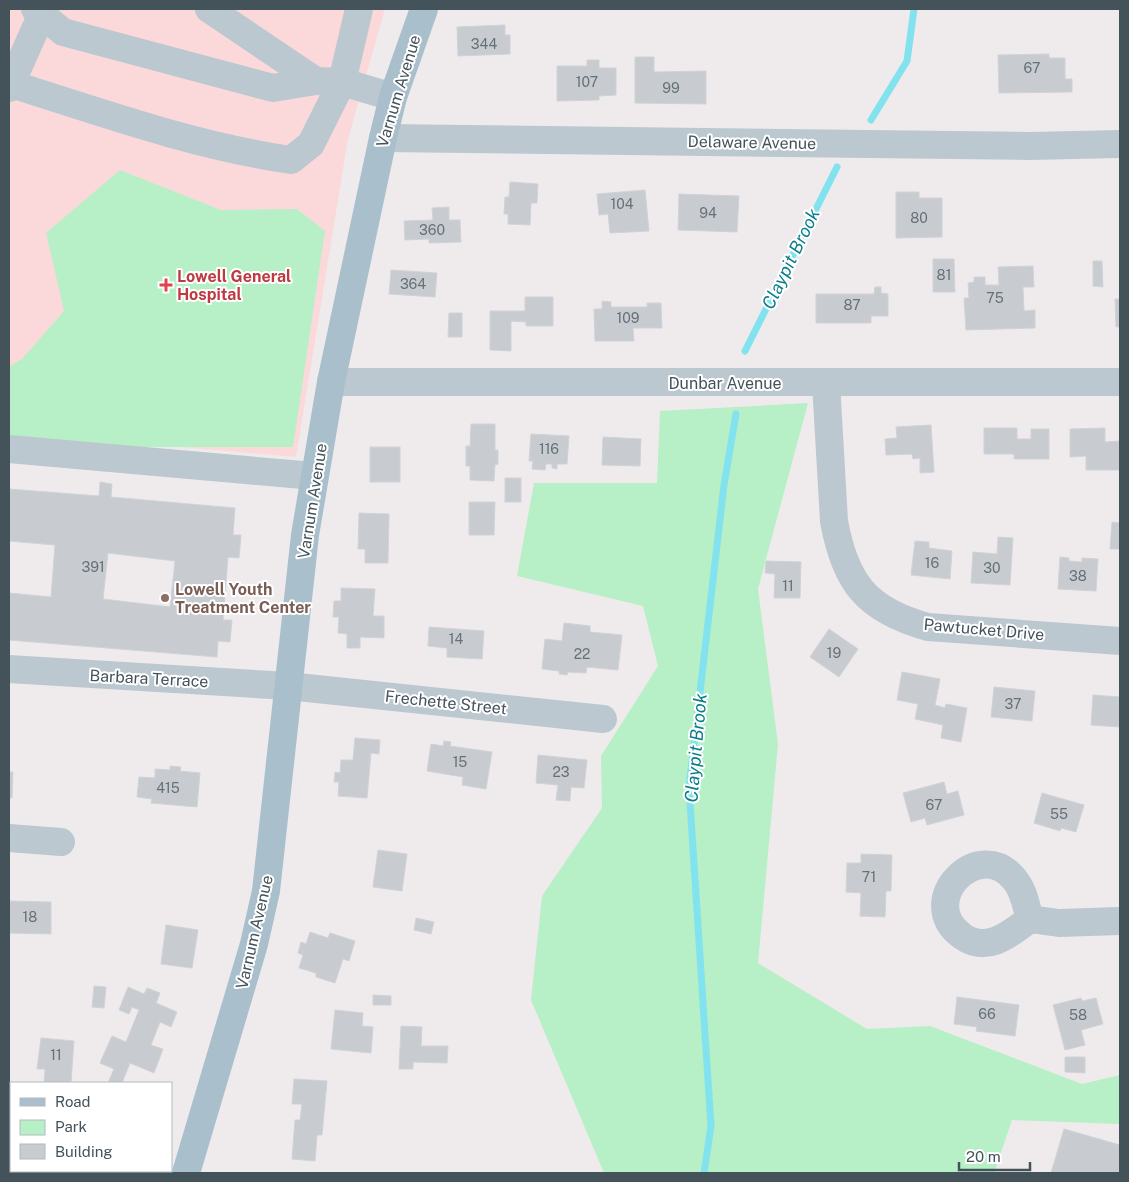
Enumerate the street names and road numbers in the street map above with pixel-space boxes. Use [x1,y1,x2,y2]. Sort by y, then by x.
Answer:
street label: Varnum Avenue [372,33,425,150]
street label: Delaware Avenue [688,132,816,153]
street label: Dunbar Avenue [668,374,782,393]
street label: Varnum Avenue [294,442,331,560]
street label: Pawtucket Drive [923,615,1045,644]
street label: Barbara Terrace [89,666,209,691]
street label: Frechette Street [384,687,508,718]
street label: Varnum Avenue [232,873,277,991]

